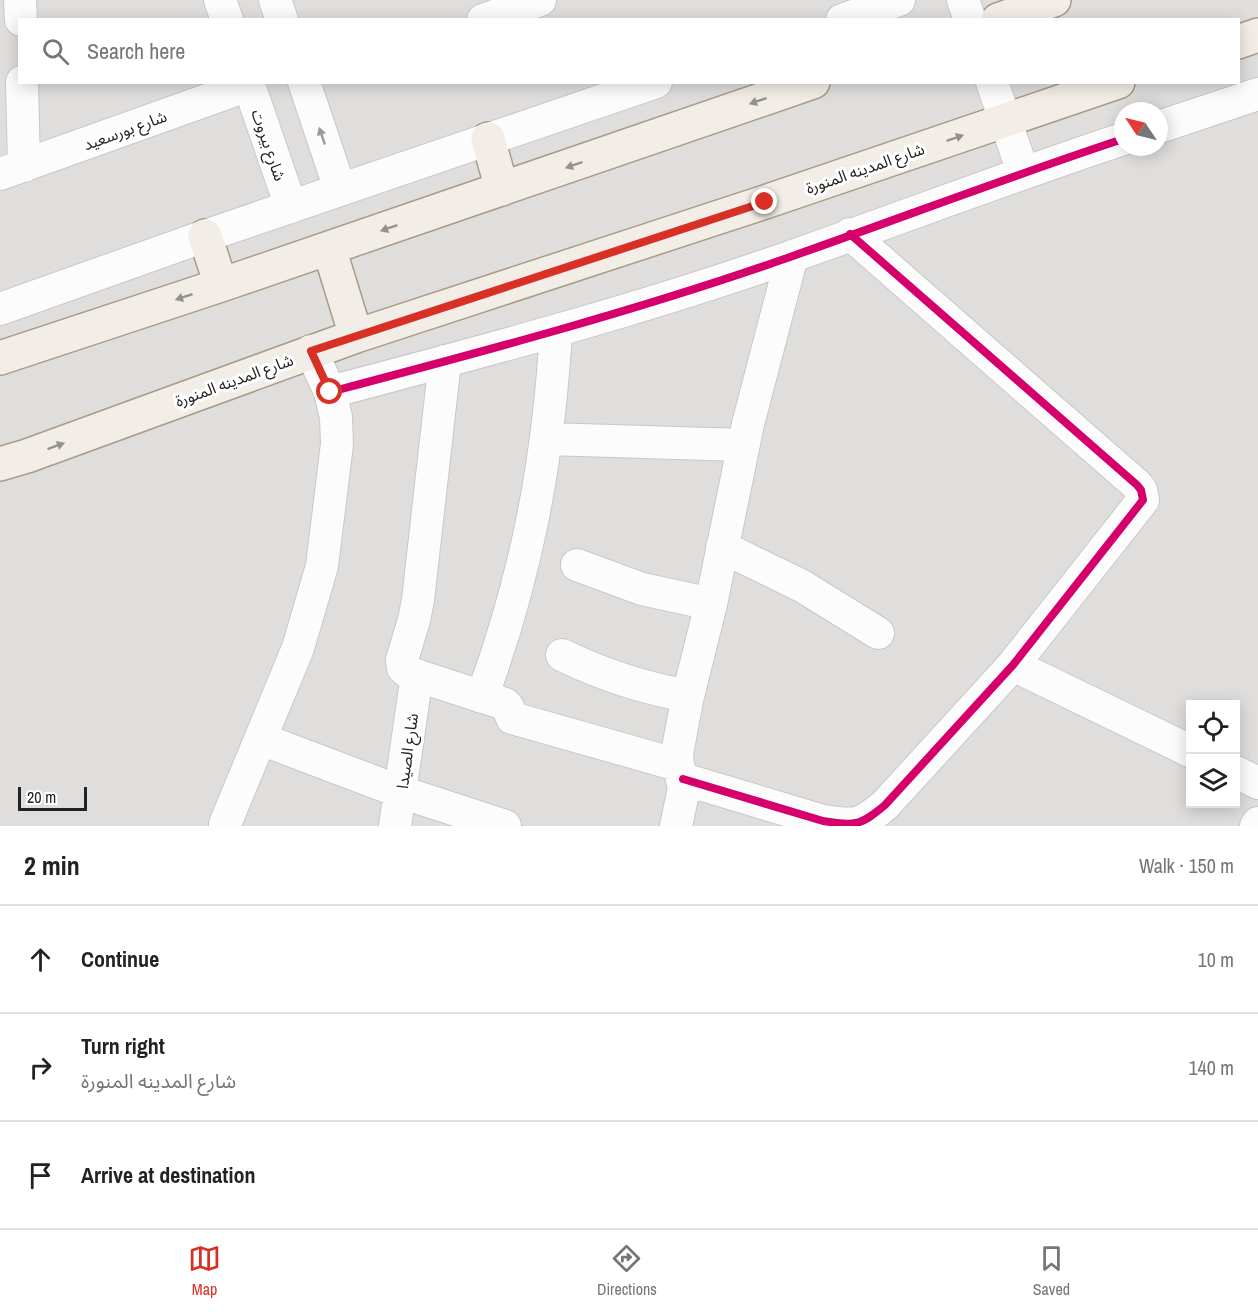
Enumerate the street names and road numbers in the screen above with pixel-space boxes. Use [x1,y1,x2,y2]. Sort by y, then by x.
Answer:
street label: شارع بورسعيد [80,105,171,157]
street label: شارع بيروت [245,106,292,184]
street label: شارع المدينه المنورة [803,137,928,201]
street label: شارع المدينه المنورة [172,348,297,413]
street label: شارع الصيدا [391,712,425,791]

